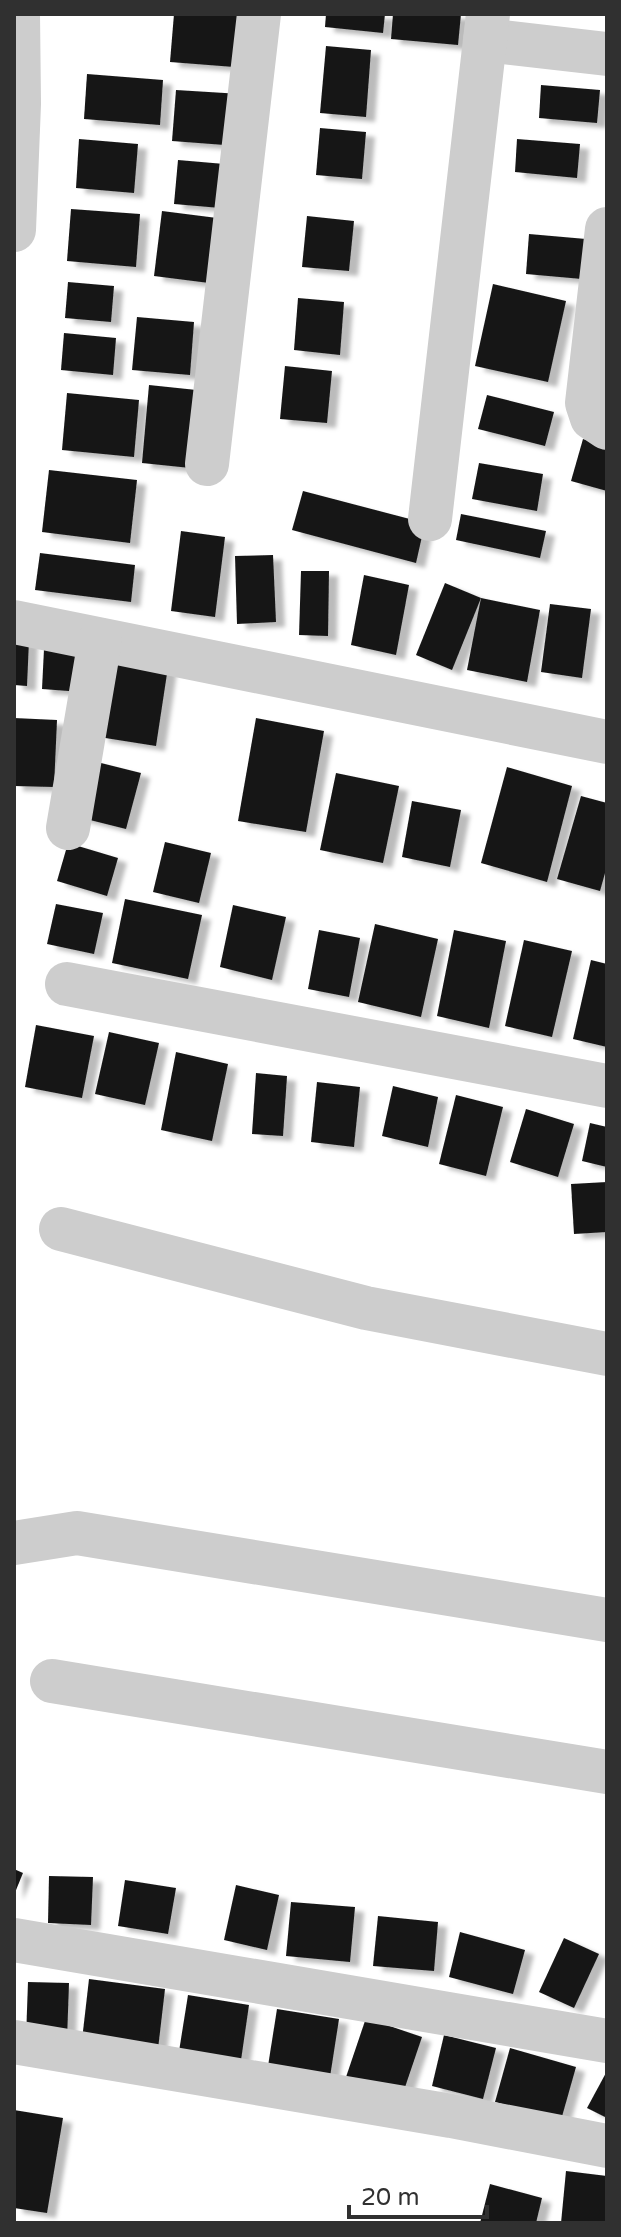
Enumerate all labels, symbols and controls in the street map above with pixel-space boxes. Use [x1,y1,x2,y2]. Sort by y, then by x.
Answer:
scale bar [349,2169,487,2219]
text: 20 m [361,2183,419,2212]

